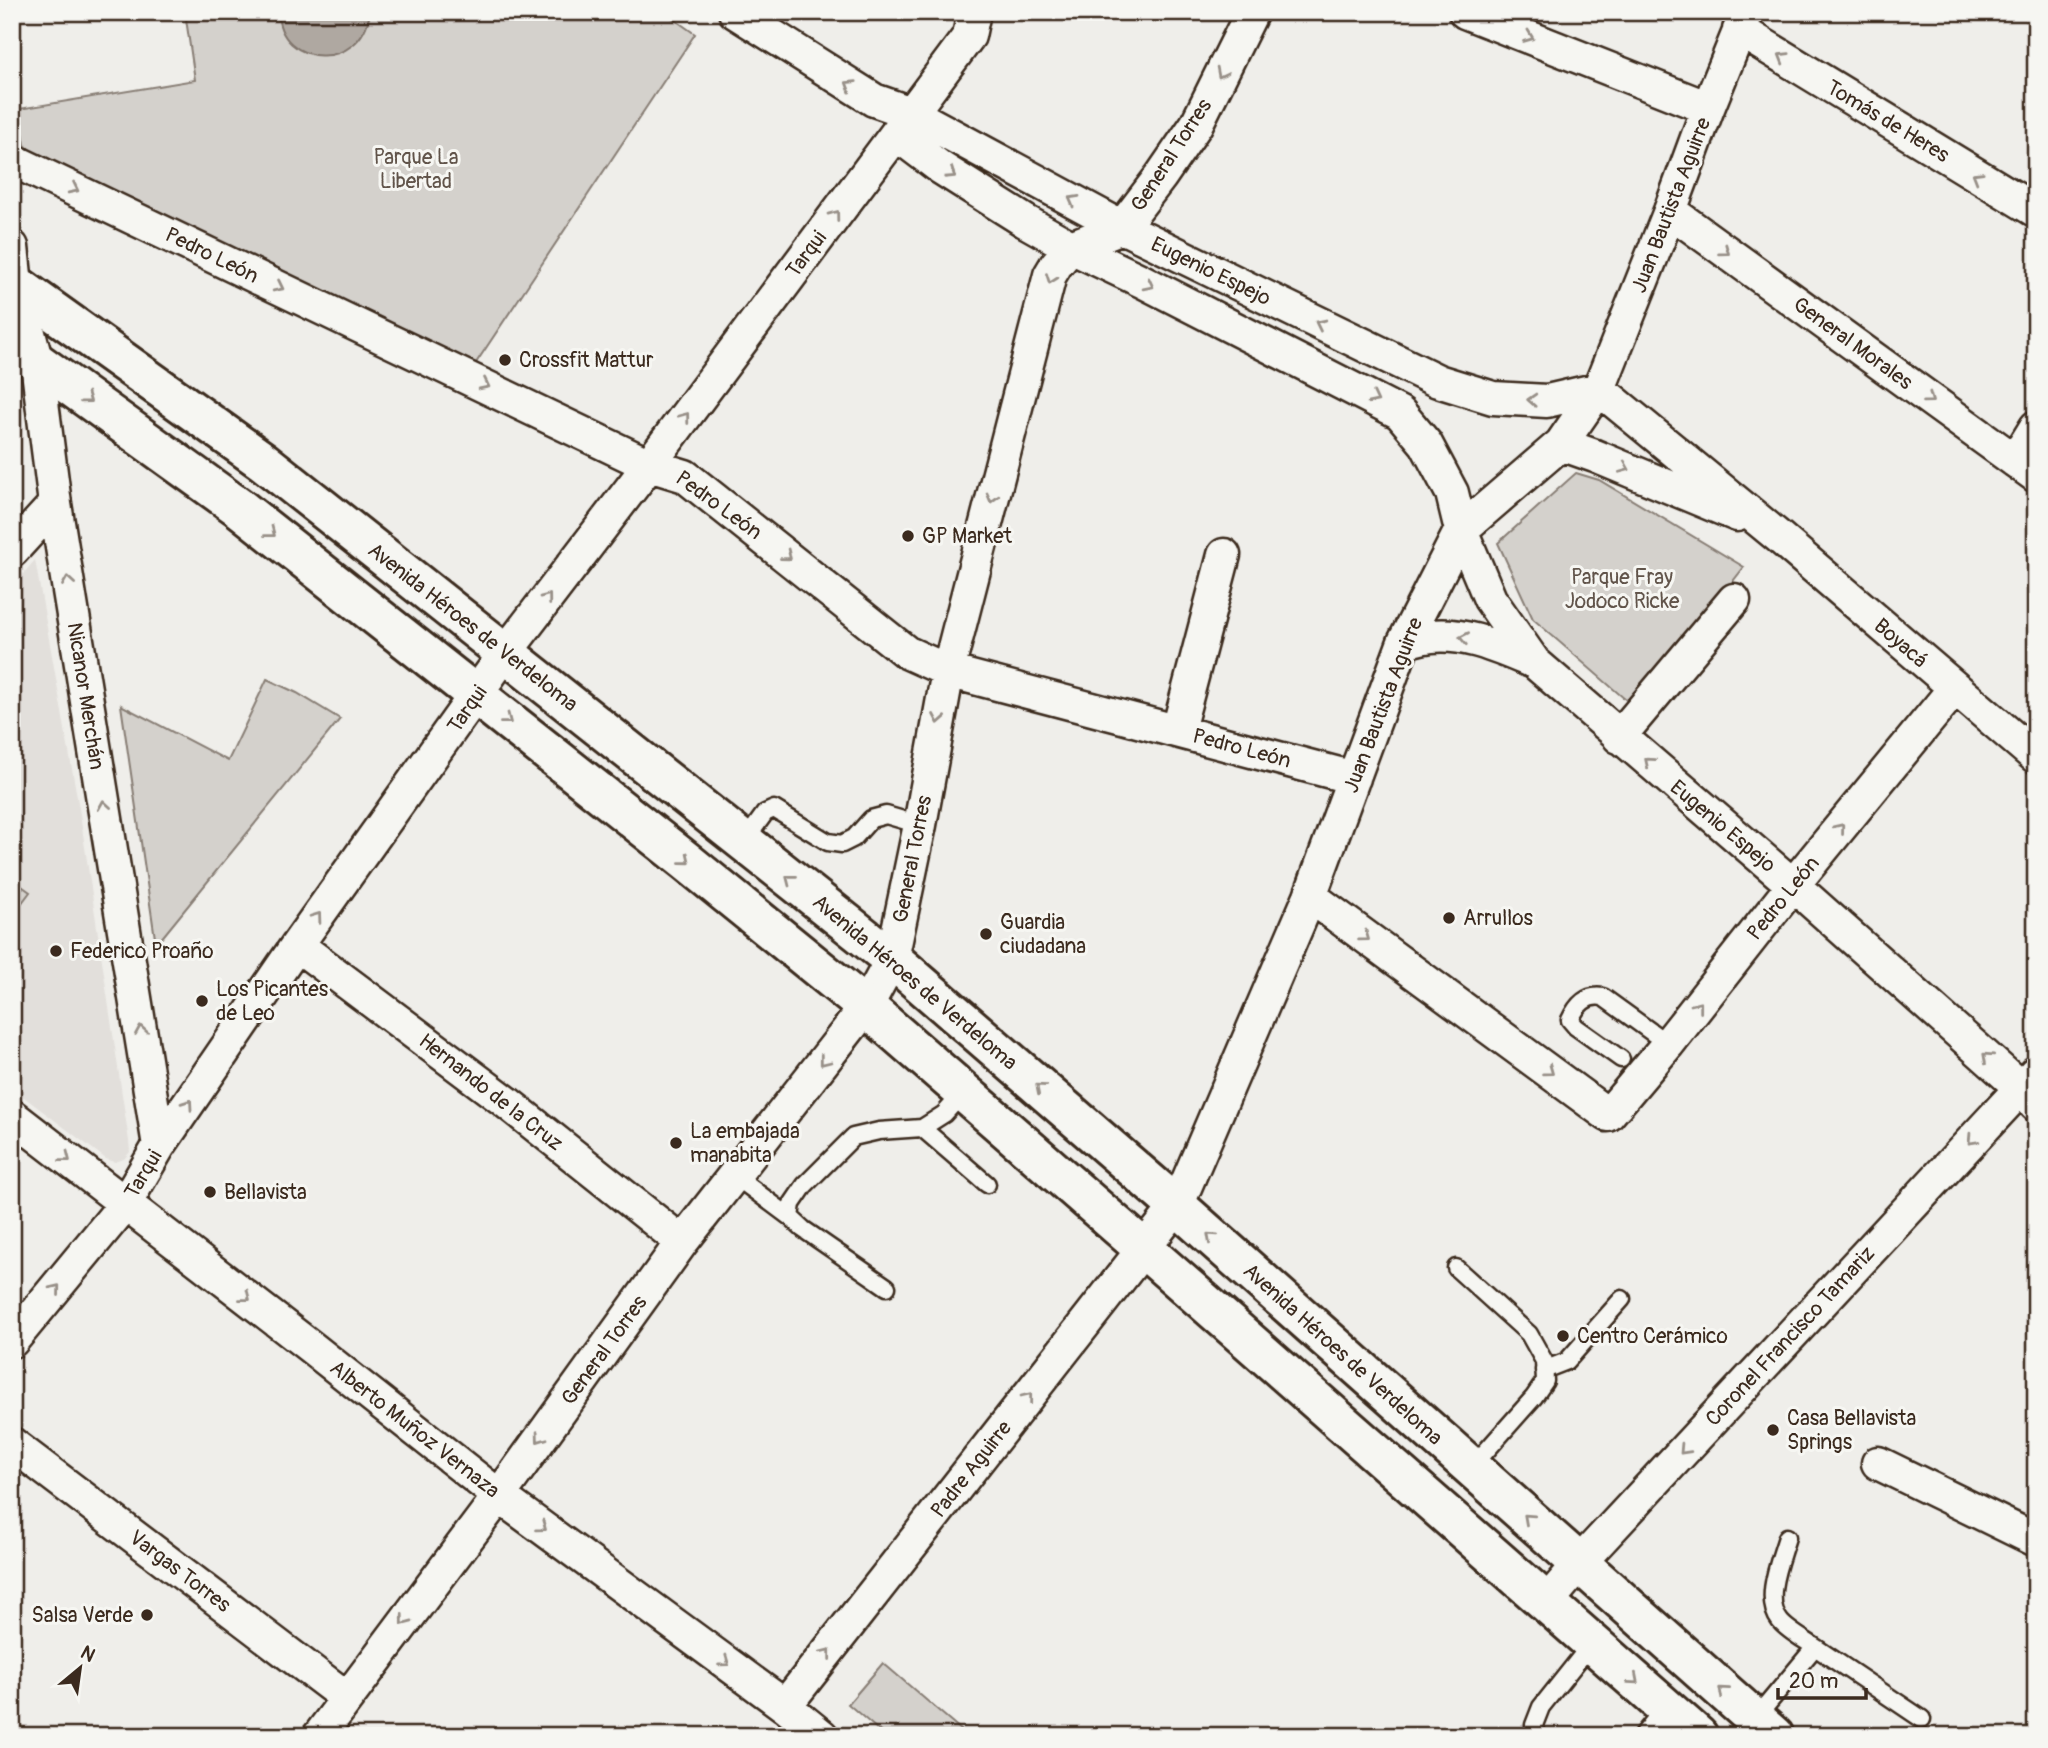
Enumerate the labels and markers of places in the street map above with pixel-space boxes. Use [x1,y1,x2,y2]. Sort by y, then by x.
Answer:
place label: Crossfit Mattur [519,347,654,374]
marker: Crossfit Mattur [497,352,513,368]
place label: GP Market [922,523,1013,550]
marker: GP Market [900,528,916,544]
place label: Arrullos [1463,905,1533,932]
place label: Guardia ciudadana [1000,909,1086,960]
marker: Arrullos [1441,910,1457,926]
marker: Guardia ciudadana [978,926,994,942]
place label: Federico Proaño [70,938,214,965]
marker: Federico Proaño [48,943,64,959]
place label: Los Picantes de Leo [216,976,329,1027]
marker: Los Picantes de Leo [194,993,210,1009]
place label: La embajada manabita [690,1118,800,1169]
marker: La embajada manabita [668,1135,684,1151]
place label: Bellavista [224,1179,307,1206]
marker: Bellavista [202,1184,218,1200]
place label: Centro Cerámico [1577,1323,1728,1350]
marker: Centro Cerámico [1555,1328,1571,1344]
place label: Casa Bellavista Springs [1787,1405,1916,1456]
marker: Casa Bellavista Springs [1765,1422,1781,1438]
place label: Salsa Verde [31,1602,134,1629]
marker: Salsa Verde [139,1607,155,1623]

